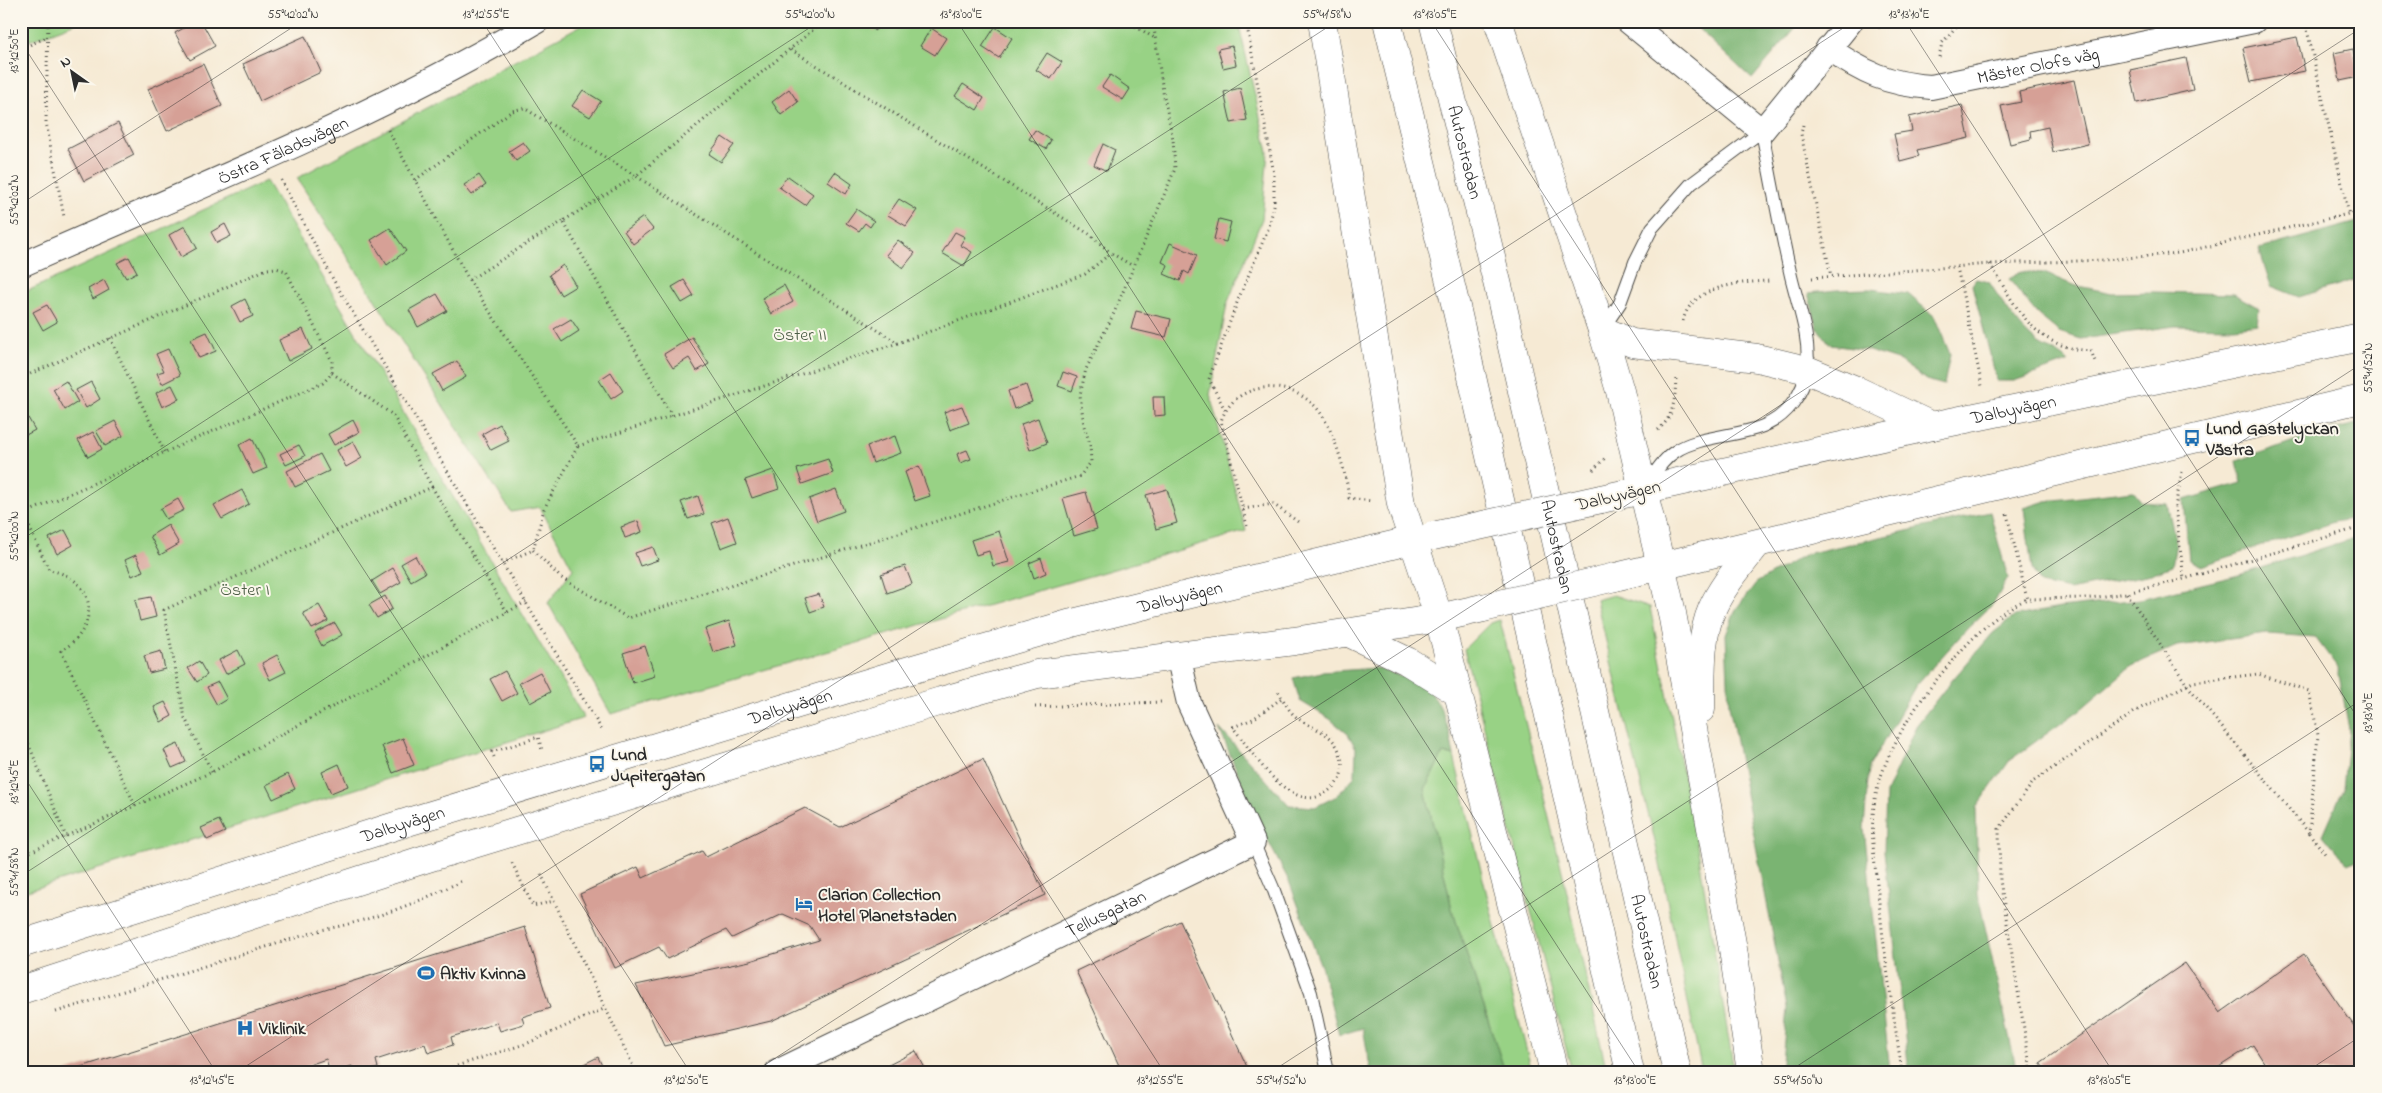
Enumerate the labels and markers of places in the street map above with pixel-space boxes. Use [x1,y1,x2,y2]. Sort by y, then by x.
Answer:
place label: Lund Gastelyckan Västra [2205,417,2339,464]
bus stop icon: Lund Gastelyckan Västra [2182,428,2202,448]
place label: Lund Jupitergatan [611,743,705,791]
bus stop icon: Lund Jupitergatan [587,754,607,774]
place label: Clarion Collection Hotel Planetstaden [818,883,957,930]
hotel icon: Clarion Collection Hotel Planetstaden [794,894,814,914]
place label: Aktiv Kvinna [440,962,526,988]
sports icon: Aktiv Kvinna [416,963,436,983]
place label: Viklinik [258,1017,307,1043]
hospital icon: Viklinik [235,1018,255,1038]

